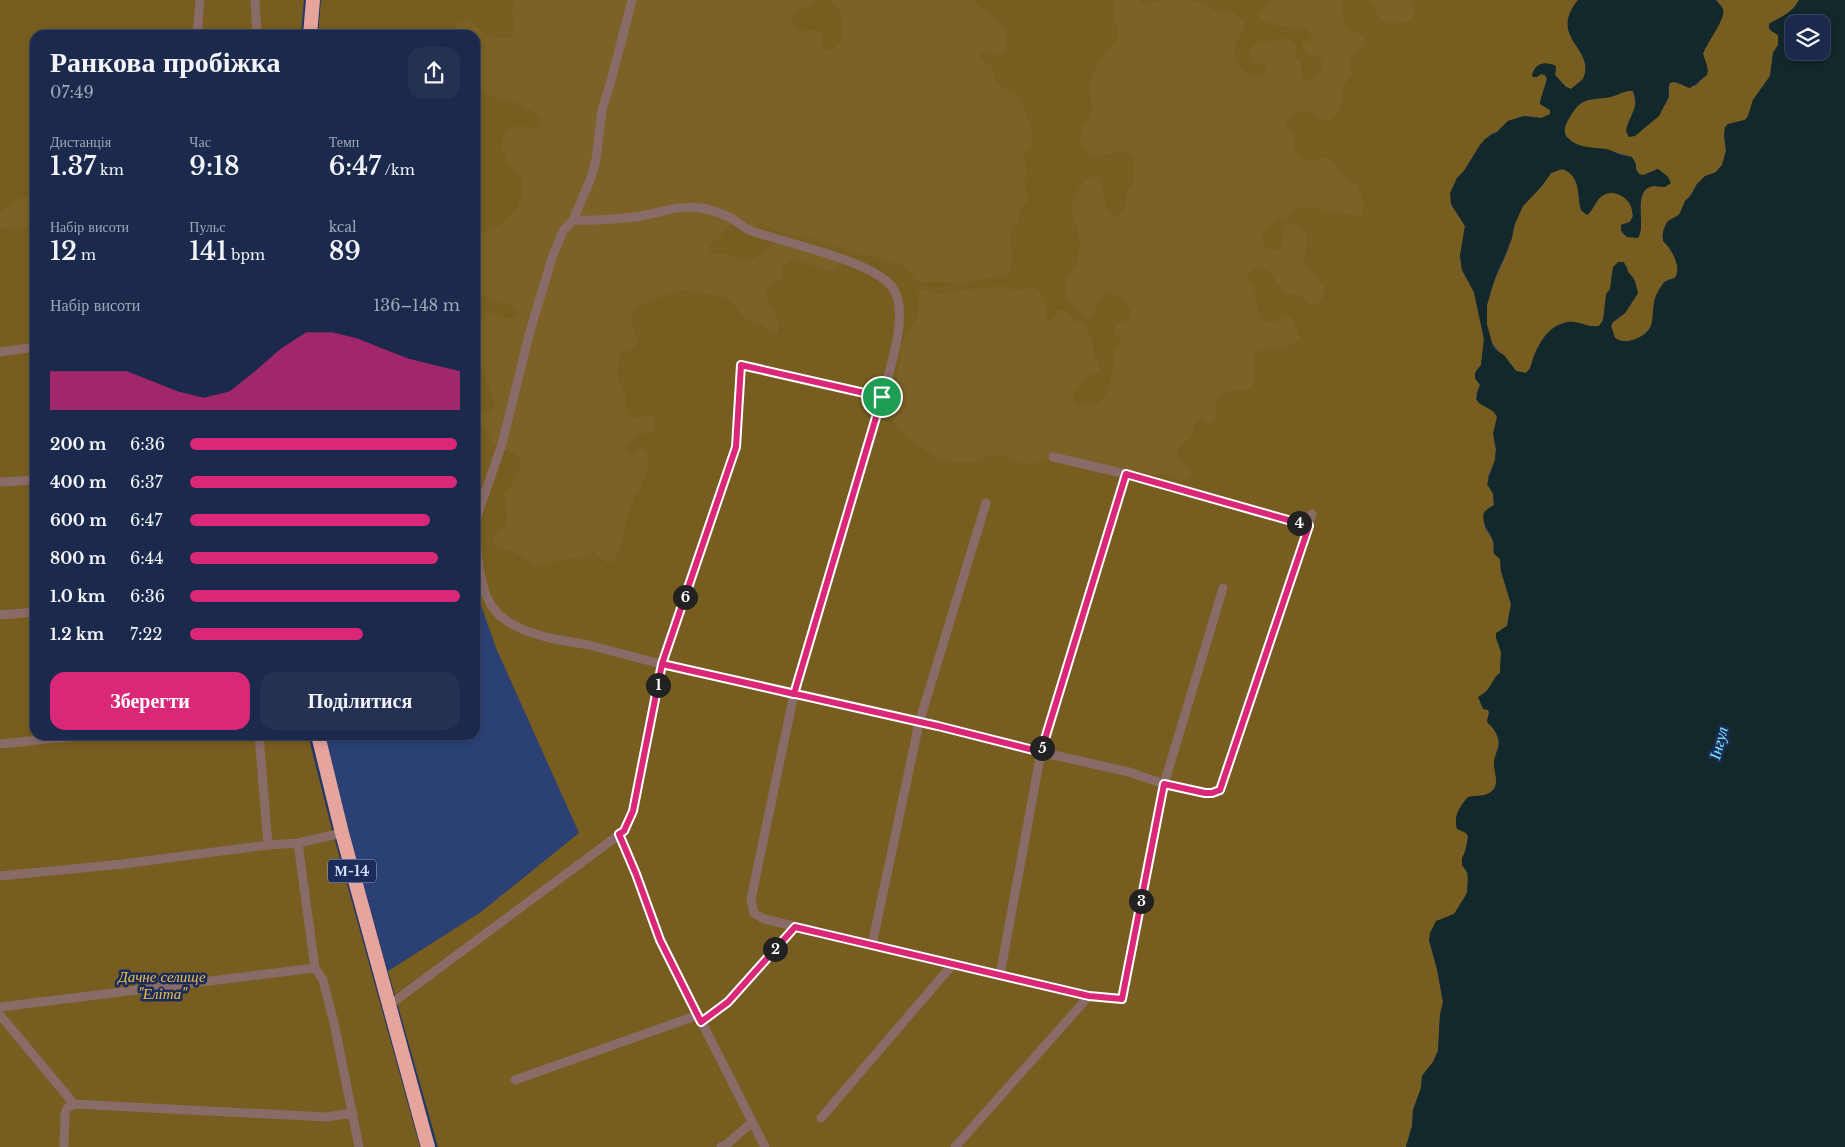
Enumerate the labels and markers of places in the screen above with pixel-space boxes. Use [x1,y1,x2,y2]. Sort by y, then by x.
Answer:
pin [861,376,903,418]
pin: 4 [1286,510,1312,536]
pin: 6 [672,584,698,610]
pin: 1 [646,672,670,698]
pin: 5 [1030,736,1054,760]
pin: 3 [1128,888,1154,914]
pin: 2 [762,936,788,962]

